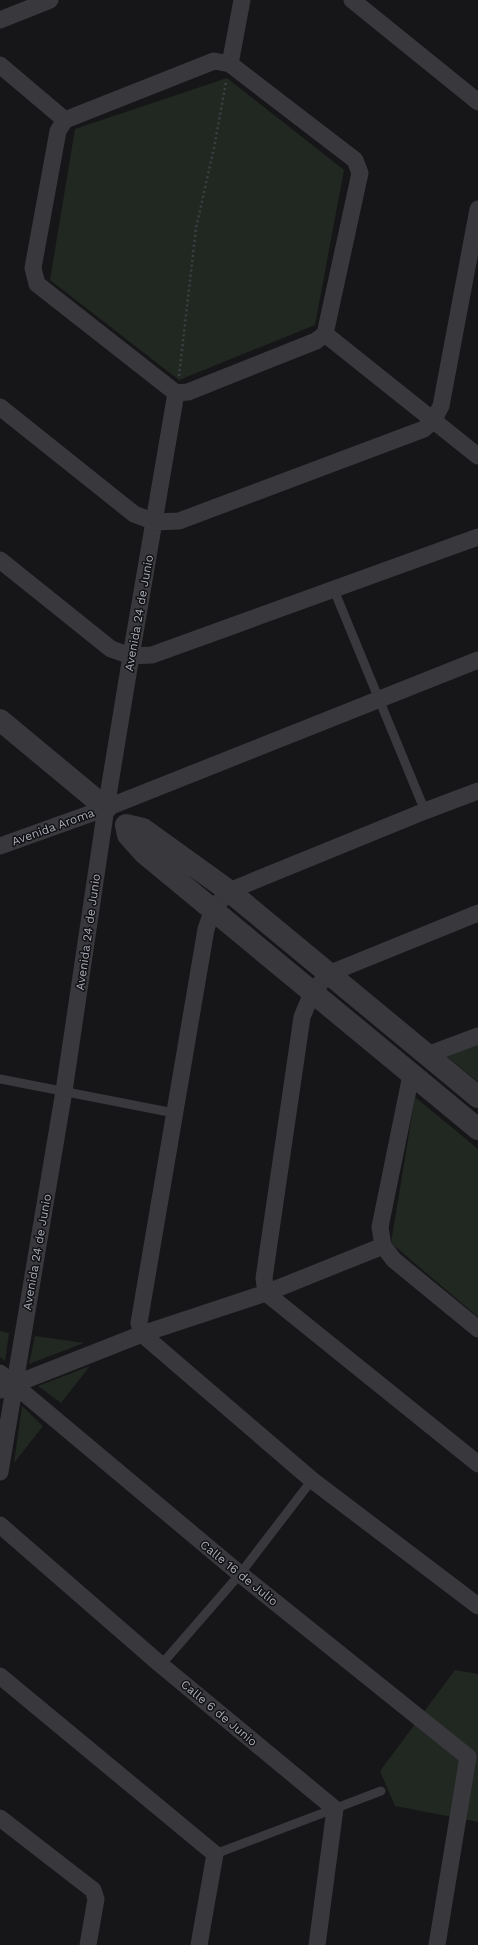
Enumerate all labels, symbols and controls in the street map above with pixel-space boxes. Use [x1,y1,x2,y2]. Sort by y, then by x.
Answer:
street label: Avenida 24 de Junio [122,554,156,672]
street label: Avenida Aroma [10,805,96,848]
street label: Avenida 24 de Junio [73,873,103,991]
street label: Avenida 24 de Junio [20,1193,54,1311]
street label: Calle 16 de Julio [197,1537,281,1609]
street label: Calle 6 de Junio [178,1677,260,1749]

